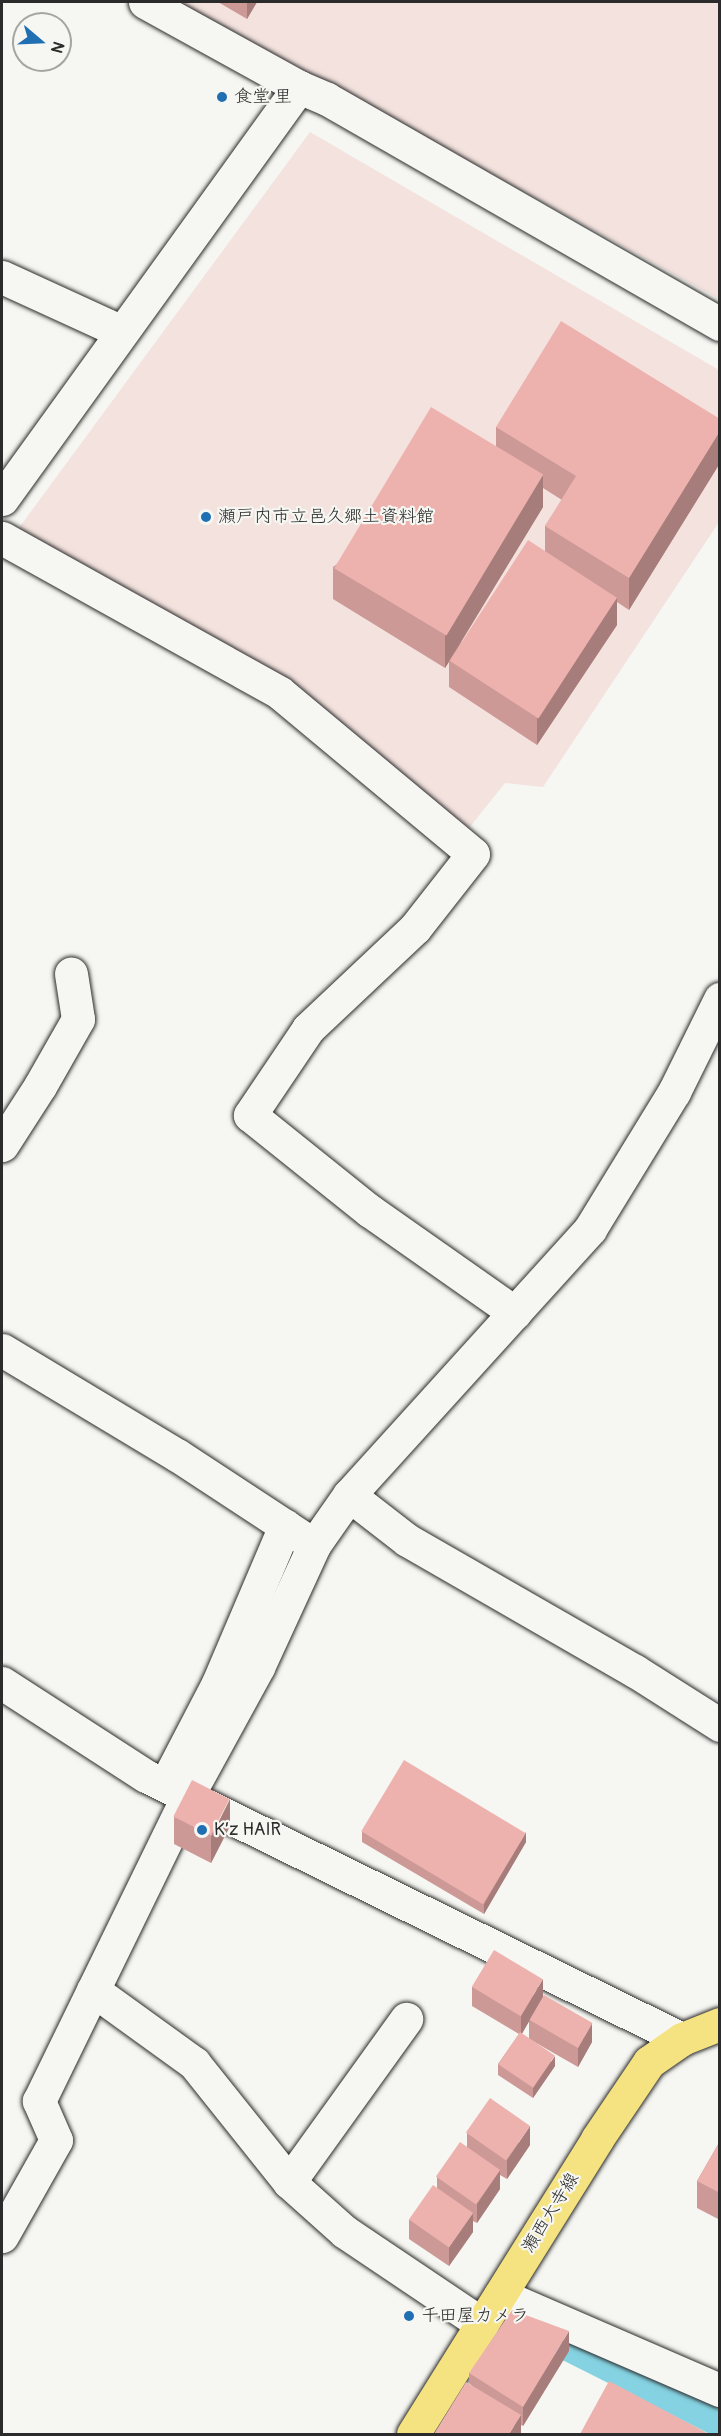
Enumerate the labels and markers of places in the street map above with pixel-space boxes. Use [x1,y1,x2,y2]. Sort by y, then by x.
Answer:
place label: 食堂 里 [234,86,292,108]
marker: 食堂 里 [215,90,229,104]
place label: 瀬戸内市立邑久郷土資料館 [218,506,434,528]
marker: 瀬戸内市立邑久郷土資料館 [199,510,213,524]
place label: K’z HAIR [214,1819,281,1841]
marker: K’z HAIR [195,1823,209,1837]
place label: 千田屋カメラ [421,2305,529,2327]
marker: 千田屋カメラ [402,2309,416,2323]

